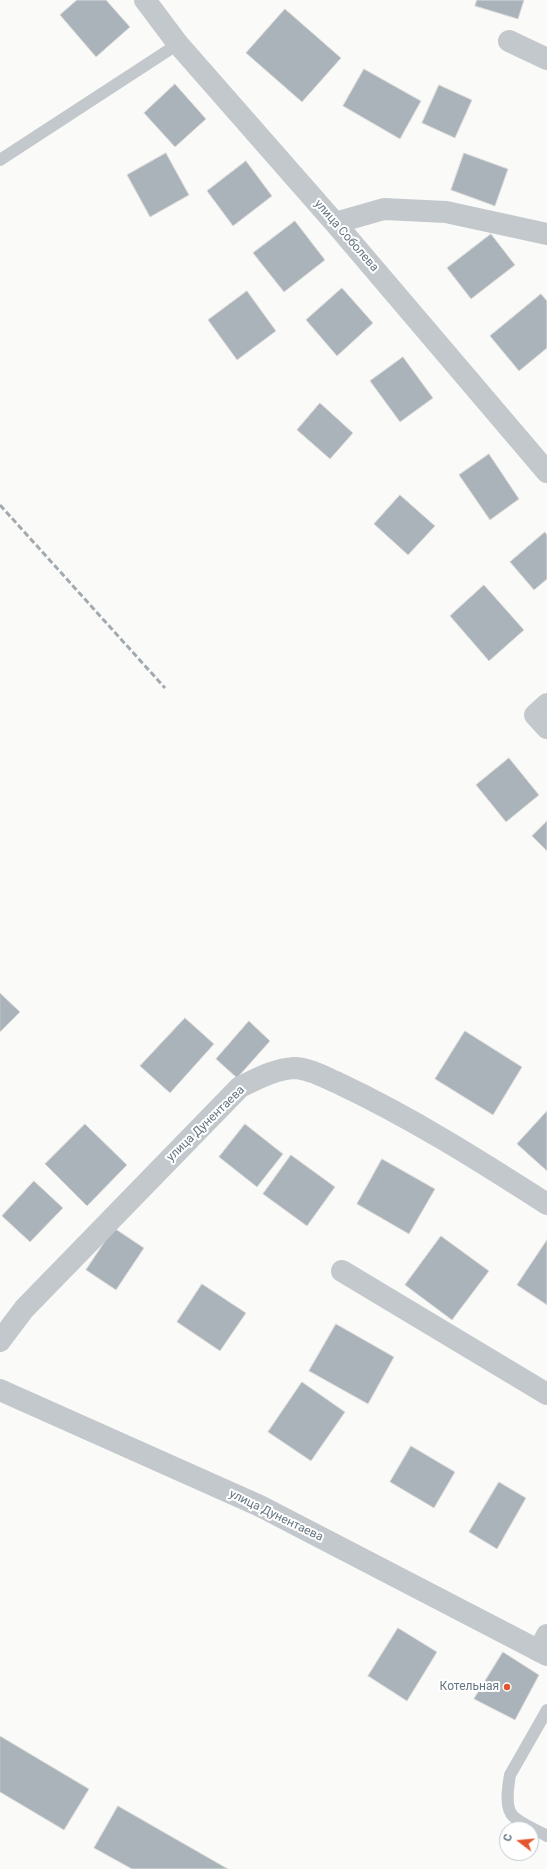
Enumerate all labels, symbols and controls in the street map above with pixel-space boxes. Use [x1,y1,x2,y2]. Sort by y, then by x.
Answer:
street label: улица Соболева [311,197,381,275]
street label: улица Дунентаева [164,1083,248,1165]
street label: улица Дунентаева [227,1487,325,1545]
place label: Котельная [440,1680,499,1694]
marker: Котельная [502,1682,512,1692]
north arrow [499,1821,539,1861]
text: С [501,1833,515,1843]

